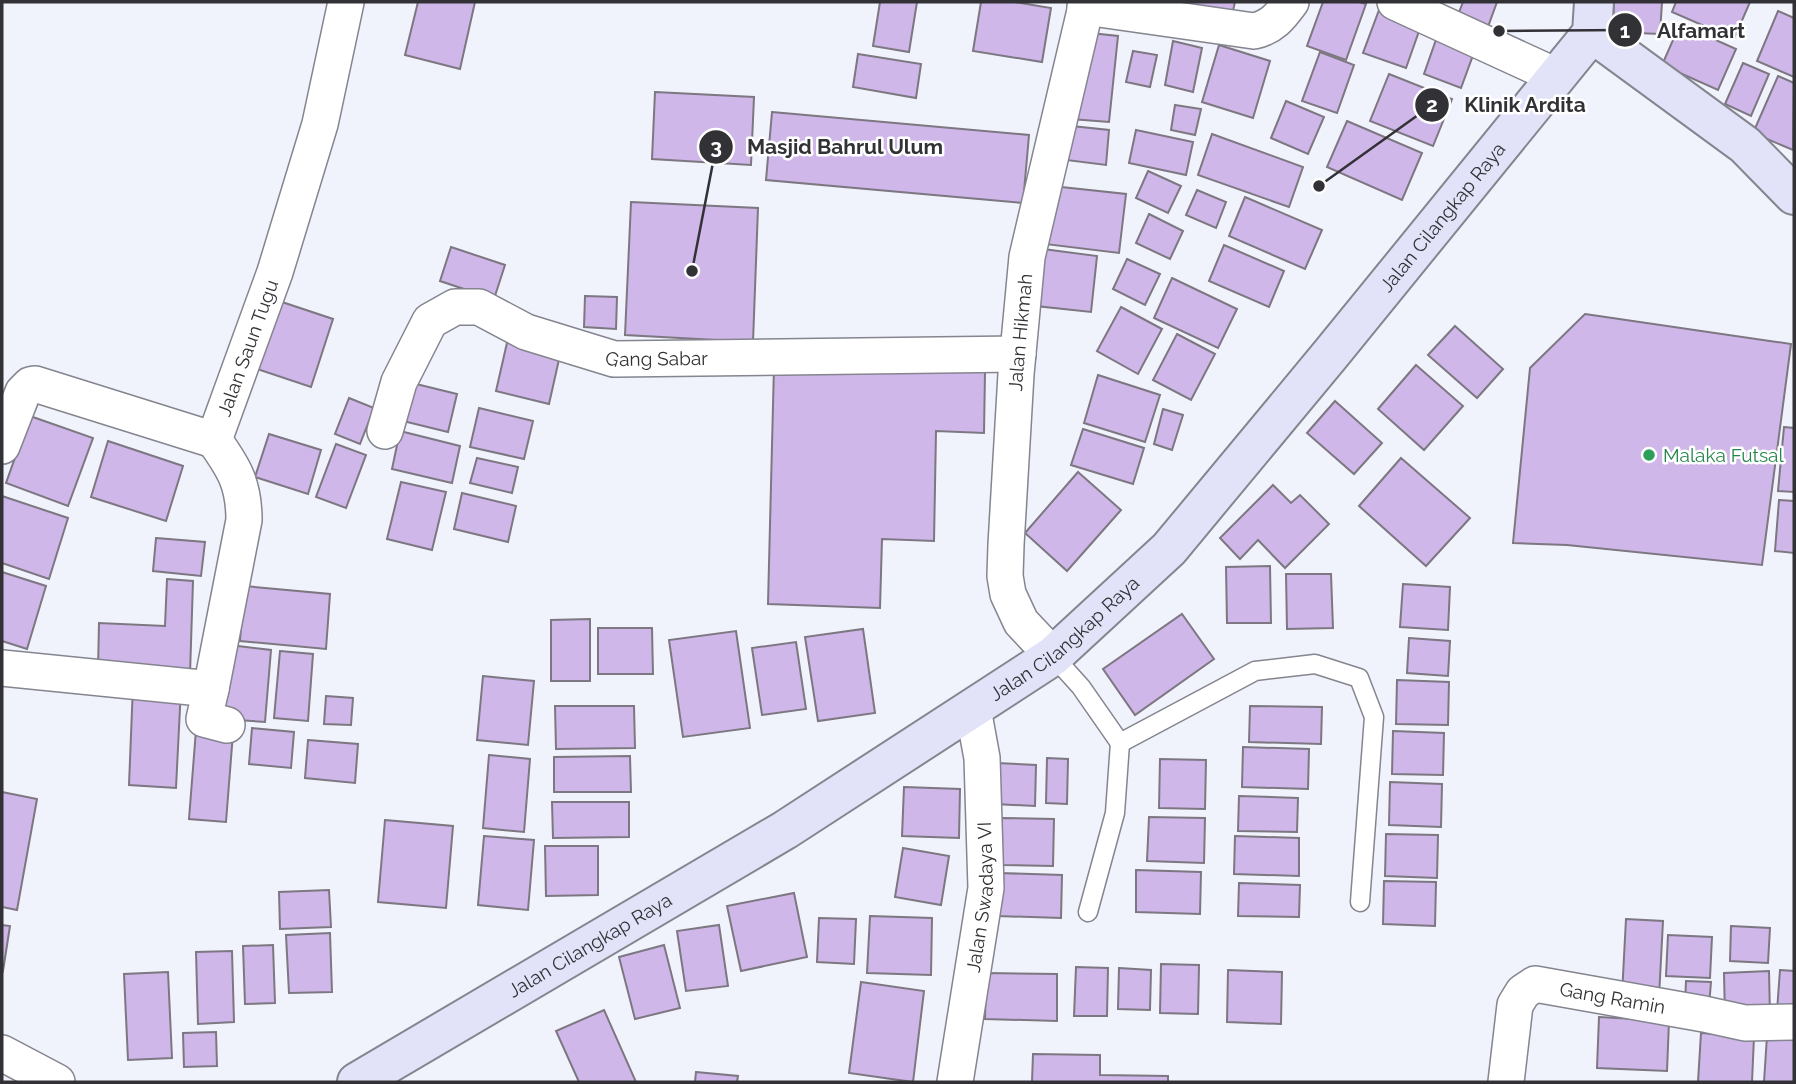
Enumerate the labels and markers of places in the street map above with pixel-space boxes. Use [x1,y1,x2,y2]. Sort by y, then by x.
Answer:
callout: Alfamart [1608,9,1759,51]
callout: Klinik Ardita [1415,84,1600,126]
callout: Masjid Bahrul Ulum [698,126,958,168]
place label: Malaka Futsal [1663,444,1784,466]
marker: Malaka Futsal [1641,447,1657,463]

